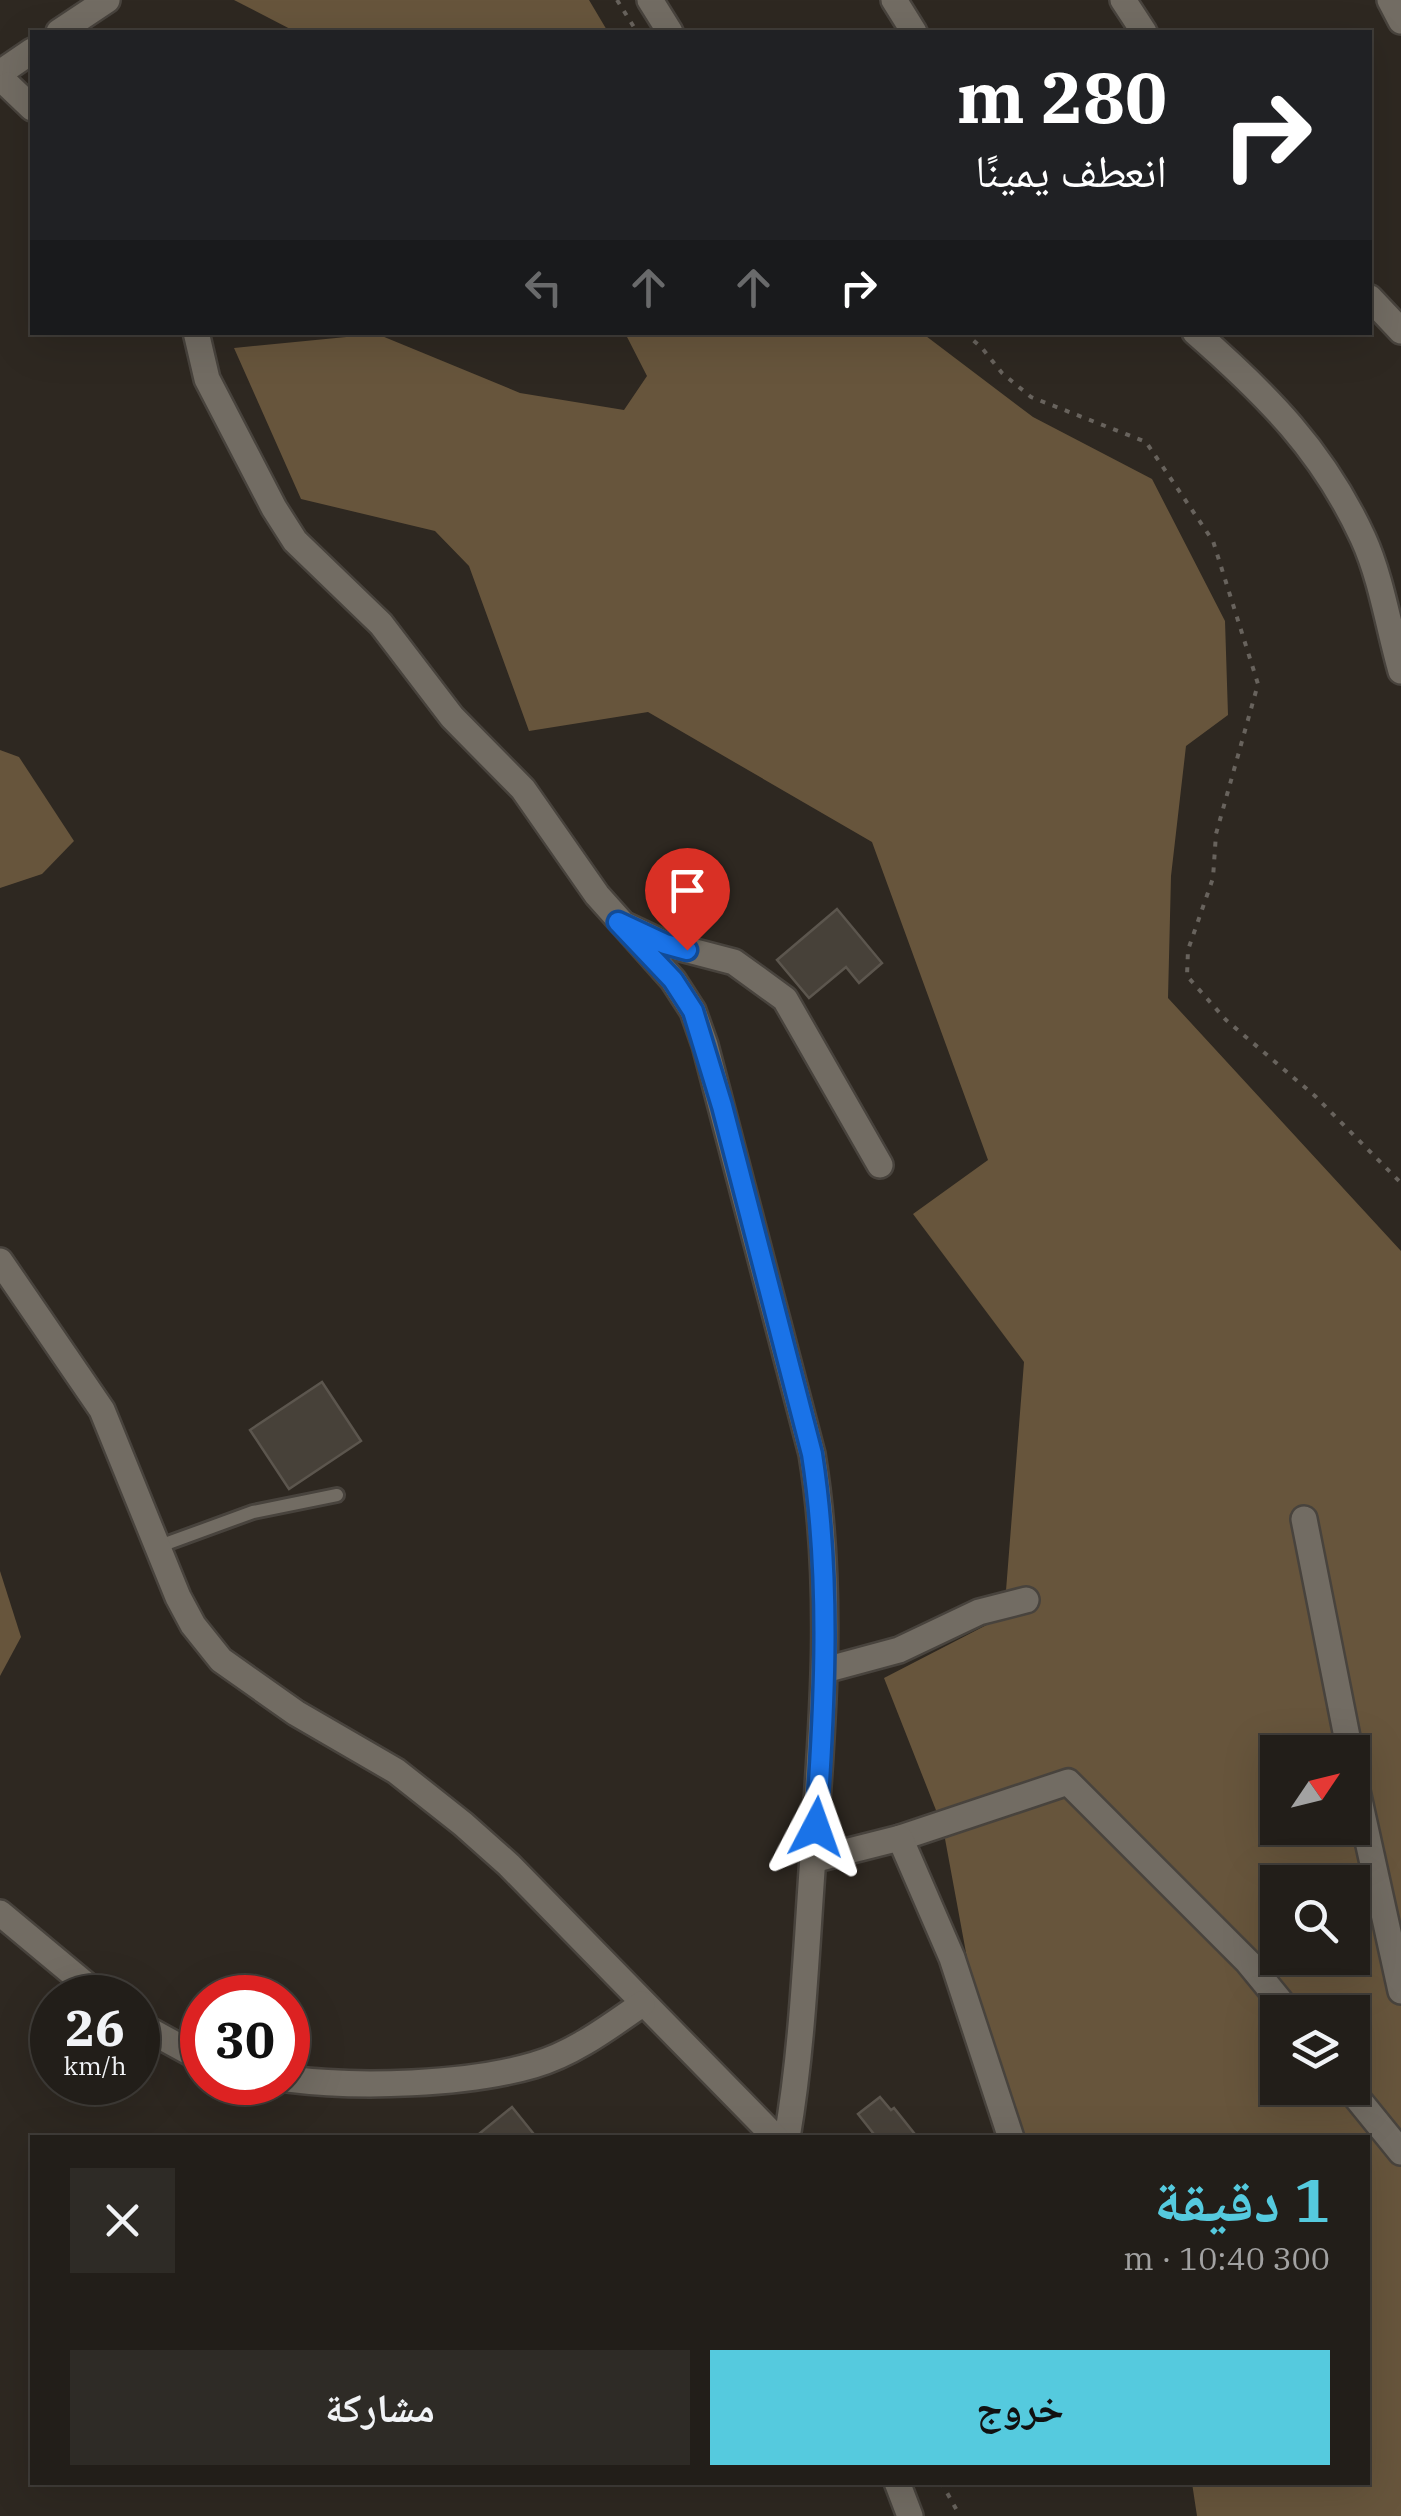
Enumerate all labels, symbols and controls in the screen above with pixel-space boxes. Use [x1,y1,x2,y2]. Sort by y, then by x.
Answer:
text: 280 m [957,51,1167,142]
icon: right [1202,70,1332,200]
text: انعطف يمينًا [975,141,1167,199]
icon: left [516,260,571,315]
icon: ahead [621,260,676,315]
icon: ahead [726,260,781,315]
icon: right [831,260,886,315]
pin [645,848,730,951]
icon: arrive [660,863,715,918]
north arrow [1260,1735,1370,1845]
map controls [1260,1735,1370,2105]
position arrow [764,1775,868,1879]
button: search [1260,1865,1370,1975]
speed limit sign: 30 [180,1975,310,2105]
text: 26 [65,1995,125,2060]
button: layers [1260,1995,1370,2105]
text: km/h [63,2049,127,2082]
text: 1 دقيقة [1154,2160,1330,2239]
button: close [70,2168,175,2273]
text: 300 m · 10:40 [1123,2237,1330,2279]
button: مشاركة [70,2350,690,2465]
button: خروج [710,2350,1330,2465]

